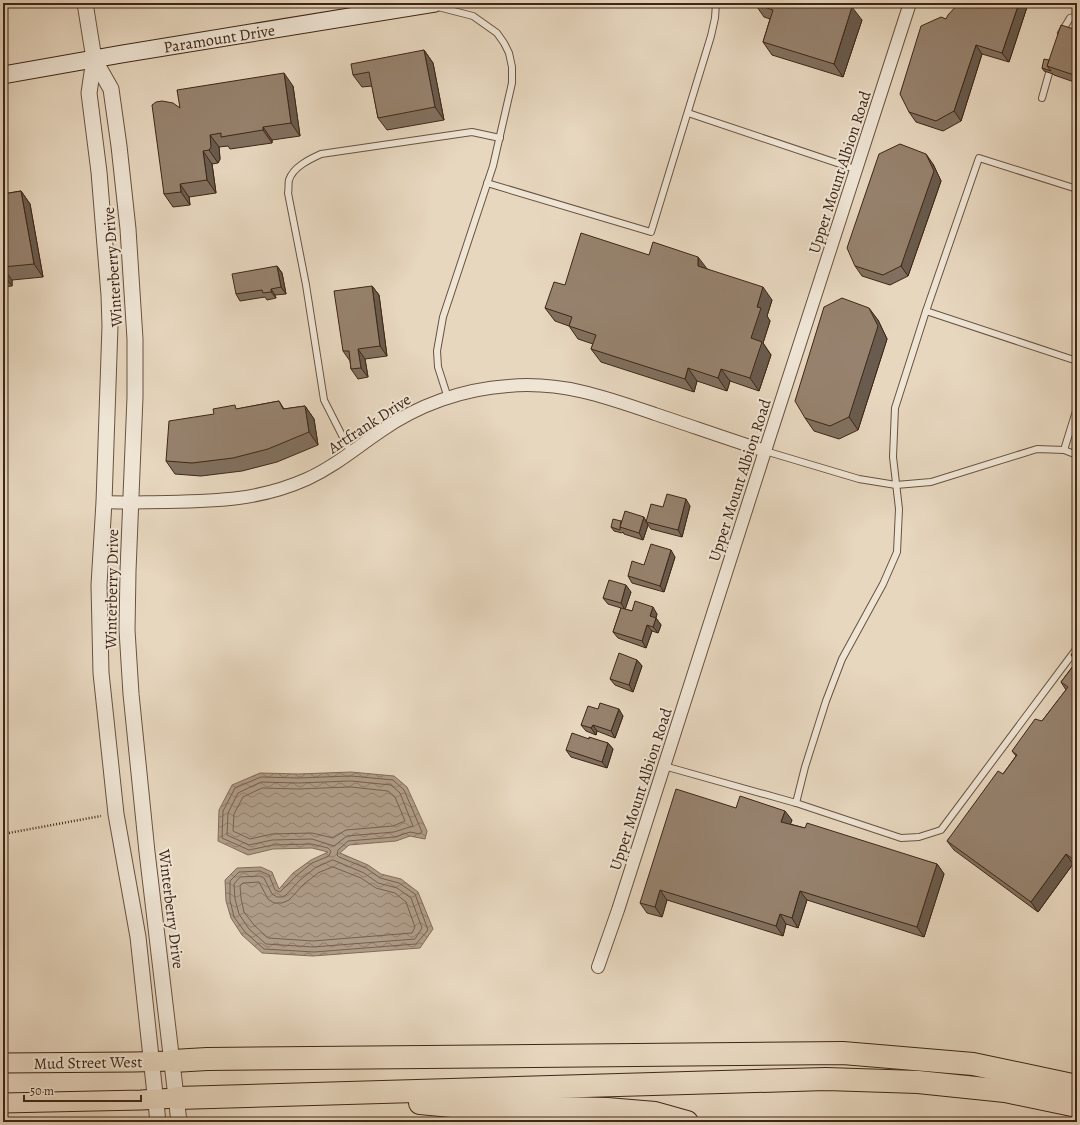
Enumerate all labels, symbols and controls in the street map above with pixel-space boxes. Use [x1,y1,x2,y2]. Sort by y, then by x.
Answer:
street label: Paramount Drive [162,19,276,59]
street label: Upper Mount Albion Road [803,88,877,256]
street label: Winterberry Drive [98,206,128,329]
street label: Artfrank Drive [323,389,415,459]
street label: Upper Mount Albion Road [703,396,777,564]
street label: Winterberry Drive [100,529,124,650]
street label: Upper Mount Albion Road [604,705,678,873]
street label: Winterberry Drive [153,847,189,970]
street label: Mud Street West [33,1051,143,1075]
scale bar [24,1077,141,1103]
text: 50 m [30,1083,54,1099]

